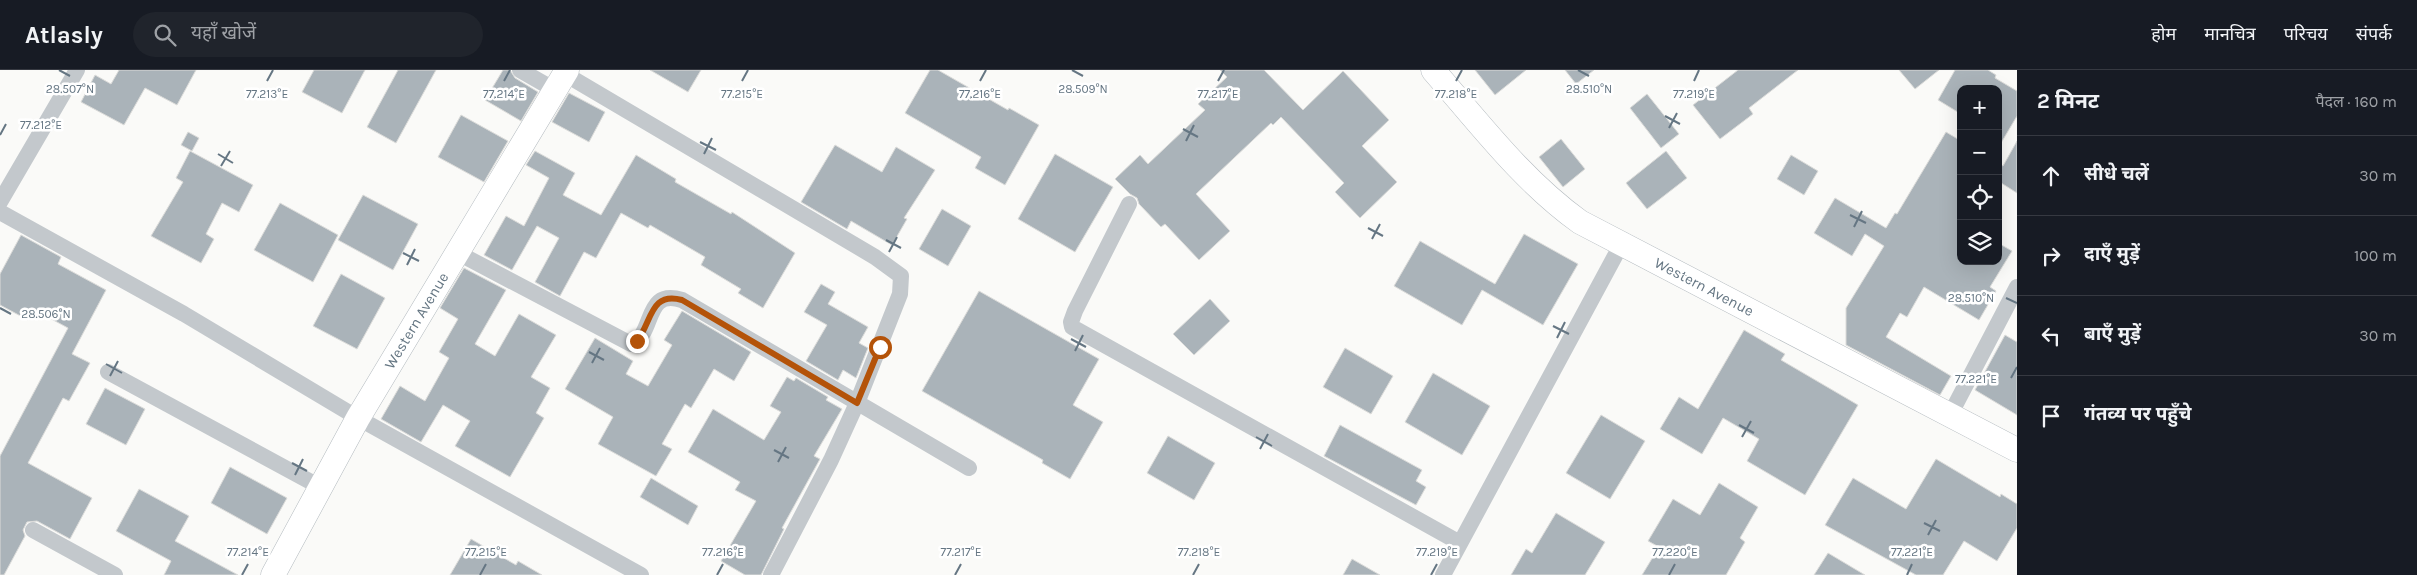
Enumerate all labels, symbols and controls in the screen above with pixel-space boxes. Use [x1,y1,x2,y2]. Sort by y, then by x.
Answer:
search box [133,12,483,57]
text: Atlasly [25,21,103,49]
icon: search [151,21,179,49]
text: यहाँ खोजें [191,22,256,44]
text: होम [2151,23,2176,45]
text: मानचित्र [2204,23,2256,45]
text: परिचय [2284,23,2328,45]
text: संपर्क [2356,23,2392,45]
text: 28.507°N [46,82,94,96]
text: 28.509°N [1058,82,1108,96]
text: 28.510°N [1566,82,1612,96]
map controls [1957,85,2002,265]
button: + [1957,85,2002,130]
text: 77.213°E [246,87,288,101]
text: 77.214°E [483,87,525,101]
text: 77.215°E [721,87,763,101]
text: 77.216°E [959,87,1001,101]
text: 77.217°E [1198,87,1238,101]
text: 77.218°E [1435,87,1477,101]
text: 77.219°E [1673,87,1715,101]
text: 2 मिनट [2037,89,2099,113]
text: पैदल · 160 m [2315,92,2397,111]
text: 77.212°E [20,118,62,132]
button: − [1957,130,2002,175]
icon: ahead [2037,162,2065,190]
text: सीधे चलें [2084,163,2149,185]
text: 30 m [2359,166,2397,185]
button: locate [1957,175,2002,220]
button: layers [1957,220,2002,265]
icon: right [2037,242,2065,270]
text: दाएँ मुड़ें [2084,243,2140,265]
text: 100 m [2354,246,2397,265]
street label: Western Avenue [1651,253,1757,320]
street label: Western Avenue [381,269,452,372]
text: 28.510°N [1948,291,1994,305]
text: 28.506°N [21,307,71,321]
icon: left [2037,322,2065,350]
text: बाएँ मुड़ें [2084,323,2141,345]
text: 30 m [2359,326,2397,345]
route end [626,330,649,353]
route start [869,336,892,359]
text: 77.221°E [1955,372,1997,386]
icon: arrive [2037,402,2065,430]
text: गंतव्य पर पहुँचे [2084,403,2191,425]
text: 77.214°E [227,545,269,559]
text: 77.215°E [465,545,507,559]
text: 77.216°E [702,545,744,559]
text: 77.217°E [941,545,981,559]
text: 77.218°E [1178,545,1220,559]
text: 77.219°E [1416,545,1458,559]
text: 77.220°E [1652,545,1698,559]
text: 77.221°E [1891,545,1933,559]

